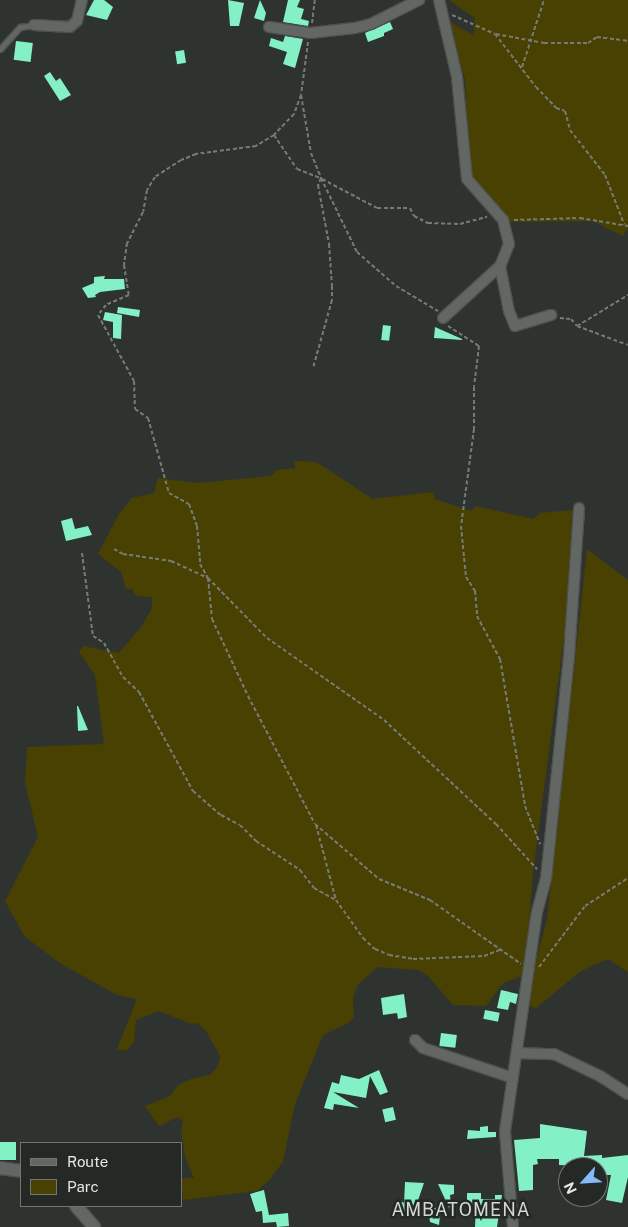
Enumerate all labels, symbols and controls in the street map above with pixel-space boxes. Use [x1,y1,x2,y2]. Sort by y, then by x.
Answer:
legend [20,1142,182,1207]
text: Route [67,1153,108,1170]
north arrow [558,1157,608,1207]
text: Parc [67,1178,99,1195]
text: N [561,1180,580,1197]
district label: AMBATOMENA [390,1199,532,1221]

